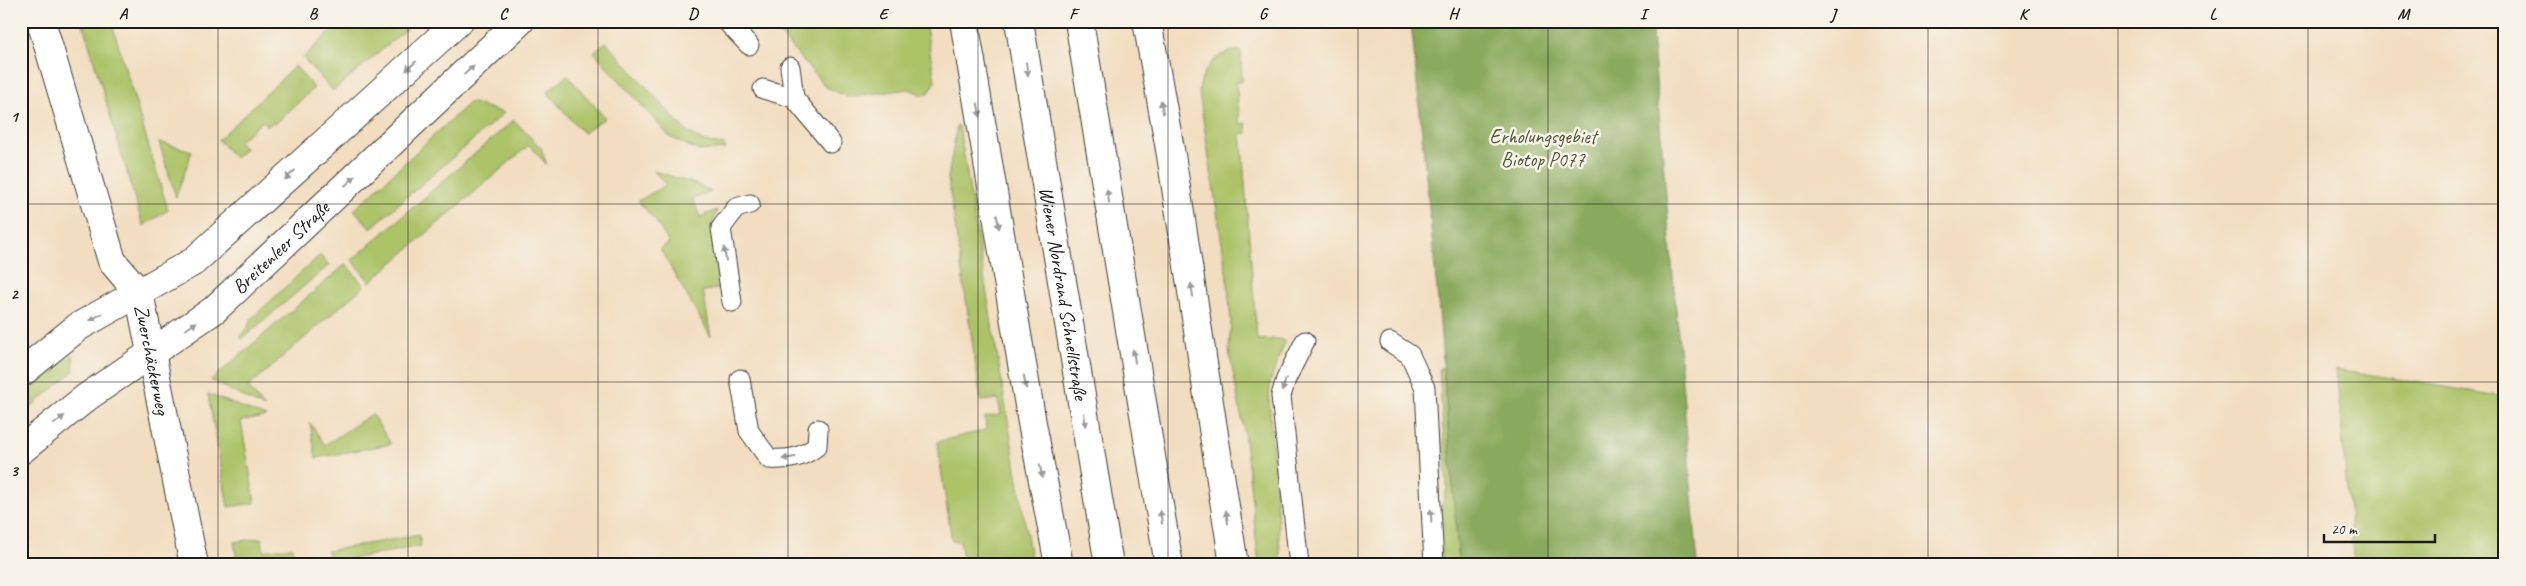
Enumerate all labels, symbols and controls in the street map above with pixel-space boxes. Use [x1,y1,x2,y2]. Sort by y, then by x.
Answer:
text: A [119,4,129,24]
text: B [309,4,319,24]
text: C [499,4,509,24]
text: D [688,4,699,24]
text: E [879,4,890,24]
text: F [1069,4,1080,24]
text: G [1259,4,1269,24]
text: H [1448,4,1460,24]
text: I [1640,4,1650,24]
text: J [1829,4,1838,24]
text: K [2019,4,2031,24]
text: L [2210,4,2218,24]
text: M [2397,4,2411,24]
one-way arrow [405,60,417,72]
one-way arrow [1023,62,1031,78]
one-way arrow [462,64,474,76]
one-way arrow [1158,99,1166,115]
one-way arrow [976,102,984,118]
text: 1 [10,107,19,127]
park label: Erholungsgebiet Biotop P077 [1490,124,1600,172]
one-way arrow [284,169,296,181]
one-way arrow [344,175,356,187]
street label: Wiener Nordrand Schnellstraße [1034,185,1094,403]
one-way arrow [1103,188,1111,204]
street label: Breitenleer Straße [227,195,336,299]
one-way arrow [994,214,1002,230]
one-way arrow [721,245,729,261]
one-way arrow [1187,281,1195,297]
text: 2 [10,284,19,304]
street label: Zwerchäckerweg [129,303,176,418]
one-way arrow [89,313,104,321]
one-way arrow [185,321,198,331]
one-way arrow [1130,348,1138,364]
one-way arrow [1021,374,1029,390]
one-way arrow [1280,378,1288,393]
one-way arrow [1082,412,1090,428]
one-way arrow [52,414,65,425]
one-way arrow [781,455,797,463]
text: 3 [10,461,19,481]
one-way arrow [1037,463,1045,479]
one-way arrow [1156,508,1164,524]
one-way arrow [1223,508,1231,524]
one-way arrow [1427,508,1435,524]
scale bar [2324,511,2435,543]
text: 20 m [2331,520,2358,539]

